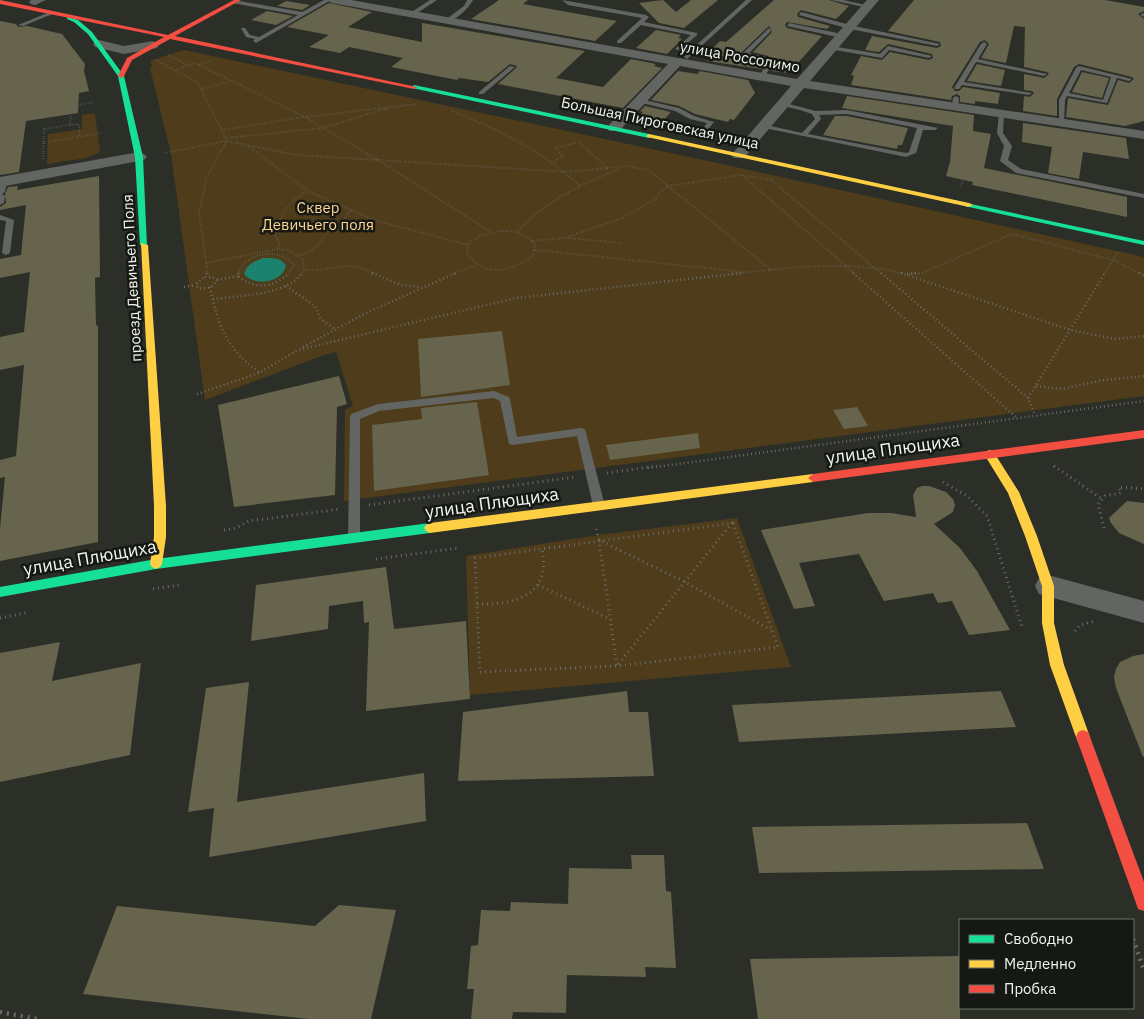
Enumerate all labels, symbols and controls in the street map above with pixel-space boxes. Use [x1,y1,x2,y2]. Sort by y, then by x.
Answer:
street label: улица Россолимо [679,37,802,76]
street label: Большая Пироговская улица [559,92,761,153]
street label: проезд Девичьего Поля [118,194,145,362]
park label: Сквер Девичьего поля [262,198,374,234]
street label: улица Плющиха [825,428,962,469]
street label: улица Плющиха [424,482,561,523]
street label: улица Плющиха [21,534,159,581]
legend [959,919,1134,1009]
text: Свободно [1004,929,1073,948]
text: Медленно [1004,954,1076,973]
text: Пробка [1004,979,1056,998]

